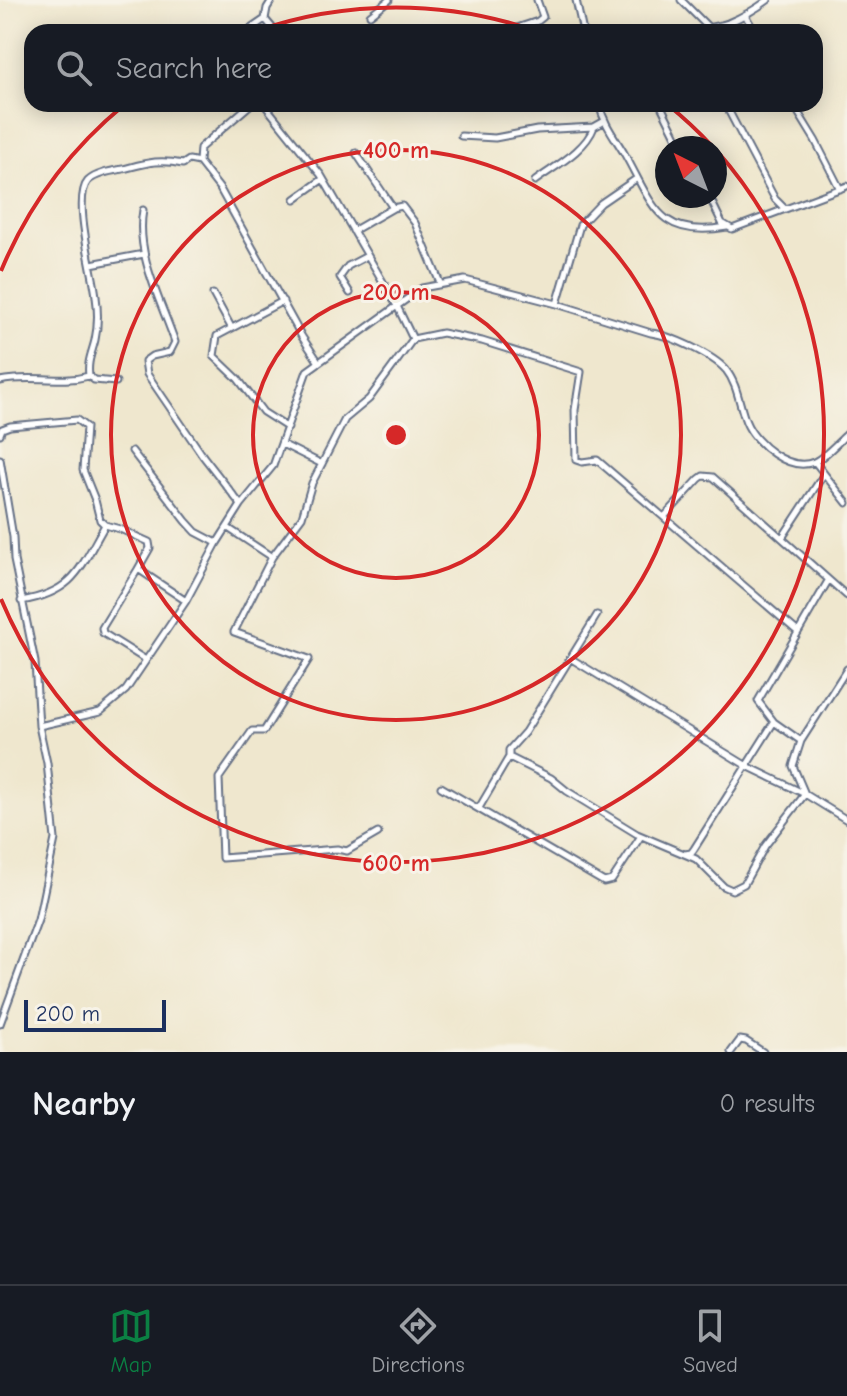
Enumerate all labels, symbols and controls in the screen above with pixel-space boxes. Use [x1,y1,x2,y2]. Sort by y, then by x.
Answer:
search box [24,24,823,112]
icon: search [52,46,96,90]
text: Search here [116,51,272,86]
text: 400 m [363,136,429,164]
north arrow [655,136,727,208]
text: 200 m [362,278,430,306]
centre of rings [382,421,410,449]
text: 600 m [362,849,430,877]
scale bar [24,996,166,1032]
text: 200 m [36,1001,100,1027]
text: Nearby [32,1084,135,1124]
text: 0 results [720,1089,815,1119]
tab: Map [109,1304,153,1378]
tab: Directions [372,1304,465,1378]
tab: Saved [683,1304,738,1378]

